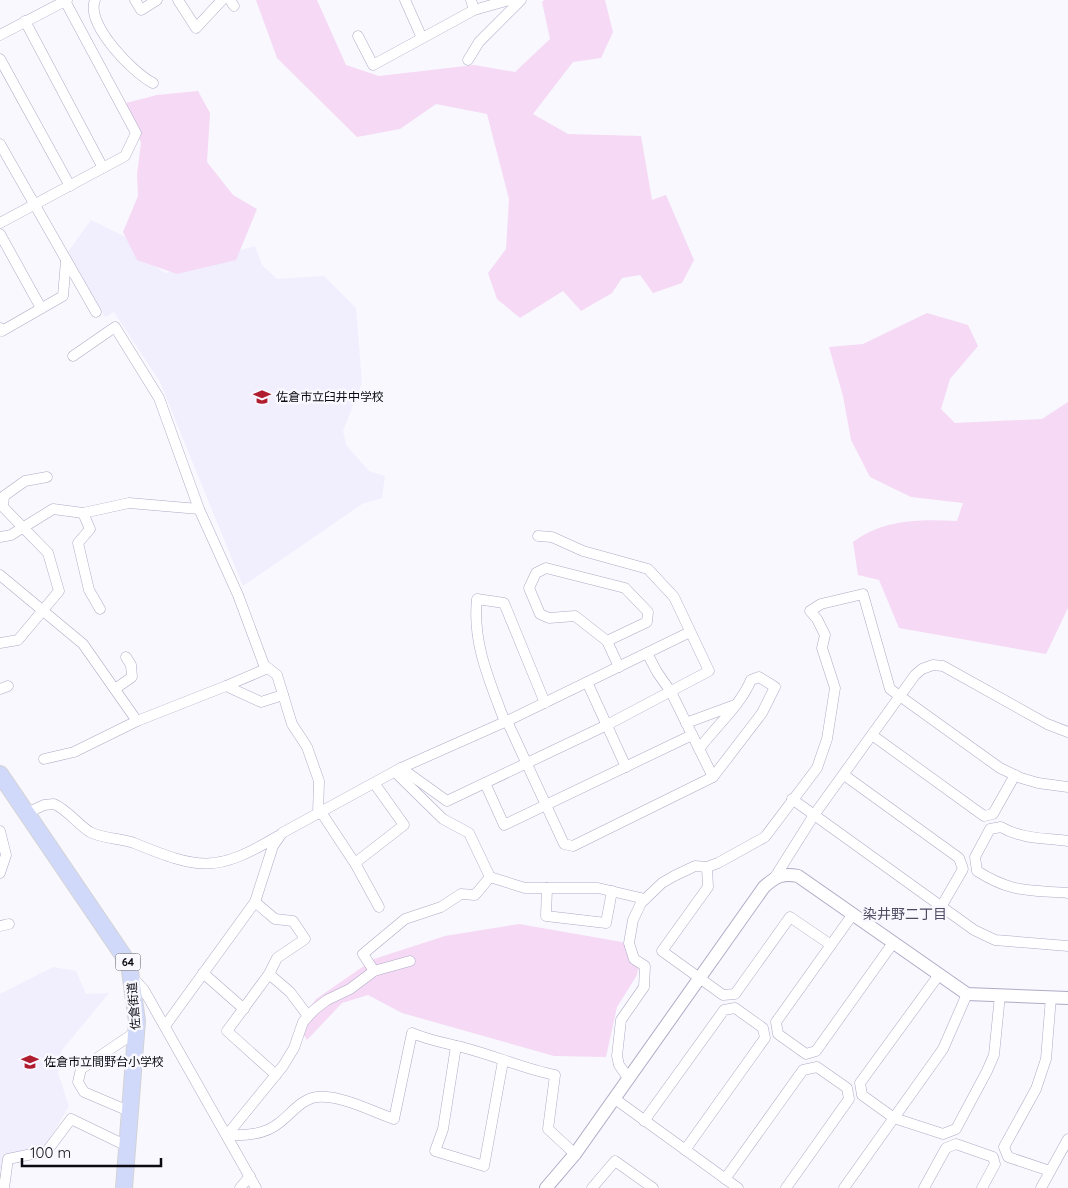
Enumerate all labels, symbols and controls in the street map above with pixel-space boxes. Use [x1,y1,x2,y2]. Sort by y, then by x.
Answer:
school or university icon: 佐倉市立臼井中学校 [252,387,272,407]
place label: 佐倉市立臼井中学校 [276,389,384,404]
district label: 染井野二丁目 [863,905,947,923]
road number: 64 [116,954,140,970]
street label: 佐倉街道 [124,981,143,1031]
school or university icon: 佐倉市立間野台小学校 [20,1052,40,1072]
place label: 佐倉市立間野台小学校 [44,1054,164,1069]
scale bar [22,1136,161,1168]
text: 100 m [30,1143,71,1162]

